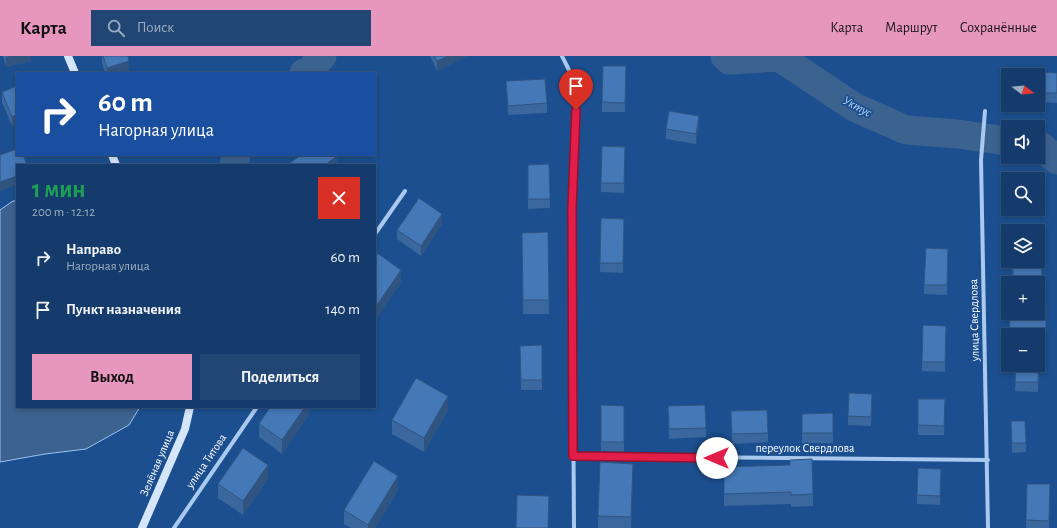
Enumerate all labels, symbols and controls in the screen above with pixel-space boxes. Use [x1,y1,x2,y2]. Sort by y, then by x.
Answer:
search box [91,10,371,46]
icon: search [105,17,127,39]
text: Карта [20,19,67,38]
text: Поиск [137,20,174,35]
text: Карта [830,21,863,35]
text: Маршрут [885,21,938,35]
text: Сохранённые [960,21,1037,35]
north arrow [1001,68,1045,112]
map controls [1001,68,1045,372]
pin [559,69,593,110]
icon: arrive [565,75,587,97]
icon: right [32,88,84,140]
text: 60 m [98,89,153,117]
water label: Уктус [841,94,874,120]
button: sound [1001,120,1045,164]
text: Нагорная улица [98,122,214,140]
button: search [1001,172,1045,216]
button: close [318,177,360,219]
text: 1 мин [32,178,86,202]
text: 200 m · 12:12 [32,206,95,219]
button: layers [1001,224,1045,268]
text: Направо [66,242,121,257]
icon: right [32,247,54,269]
text: 60 m [331,250,360,265]
text: Нагорная улица [66,260,150,273]
button: + [1001,276,1045,320]
street label: улица Свердлова [967,278,982,362]
icon: arrive [32,299,54,321]
text: Пункт назначения [66,302,181,317]
text: 140 m [325,302,360,317]
button: − [1001,328,1045,372]
button: Выход [32,354,192,400]
button: Поделиться [200,354,360,400]
street label: Зелёная улица [138,428,177,498]
street label: улица Титова [183,431,230,492]
position arrow [696,437,738,479]
street label: переулок Свердлова [756,442,855,455]

